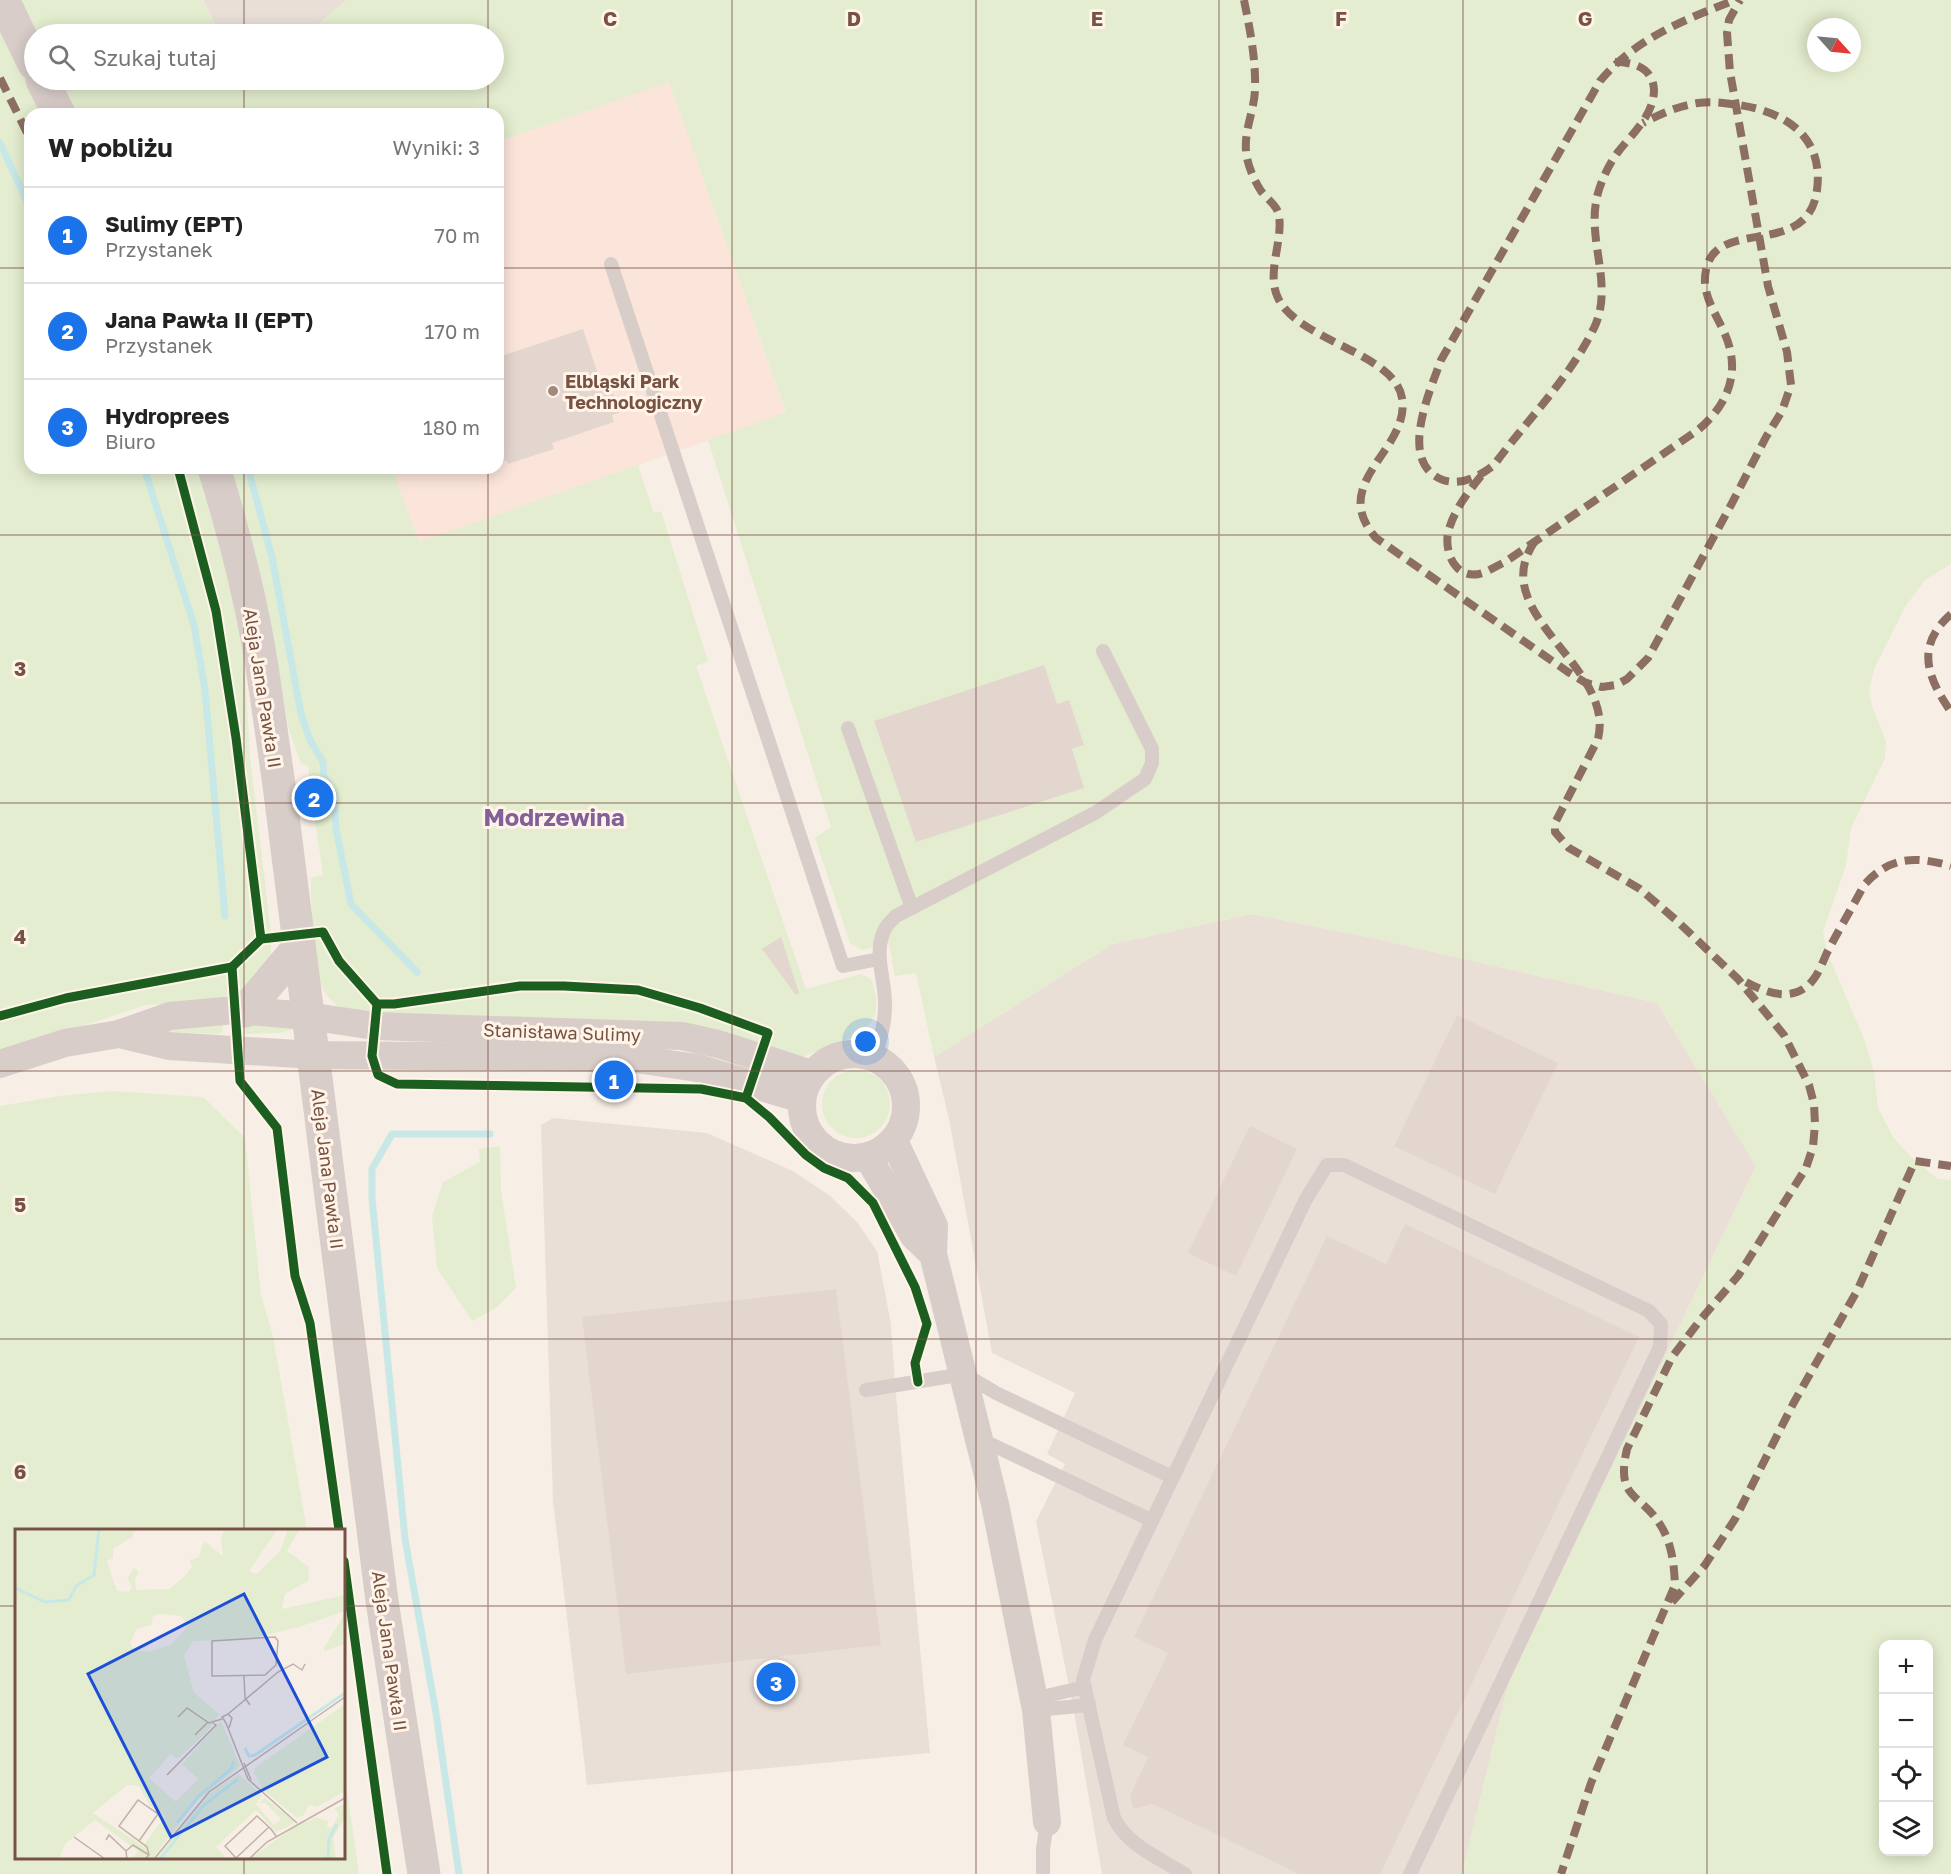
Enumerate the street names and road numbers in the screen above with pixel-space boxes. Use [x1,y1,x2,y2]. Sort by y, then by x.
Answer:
street label: Aleja Jana Pawła II [240,607,286,769]
street label: Stanisława Sulimy [483,1018,641,1046]
street label: Aleja Jana Pawła II [307,1088,349,1250]
street label: Aleja Jana Pawła II [368,1570,412,1732]

